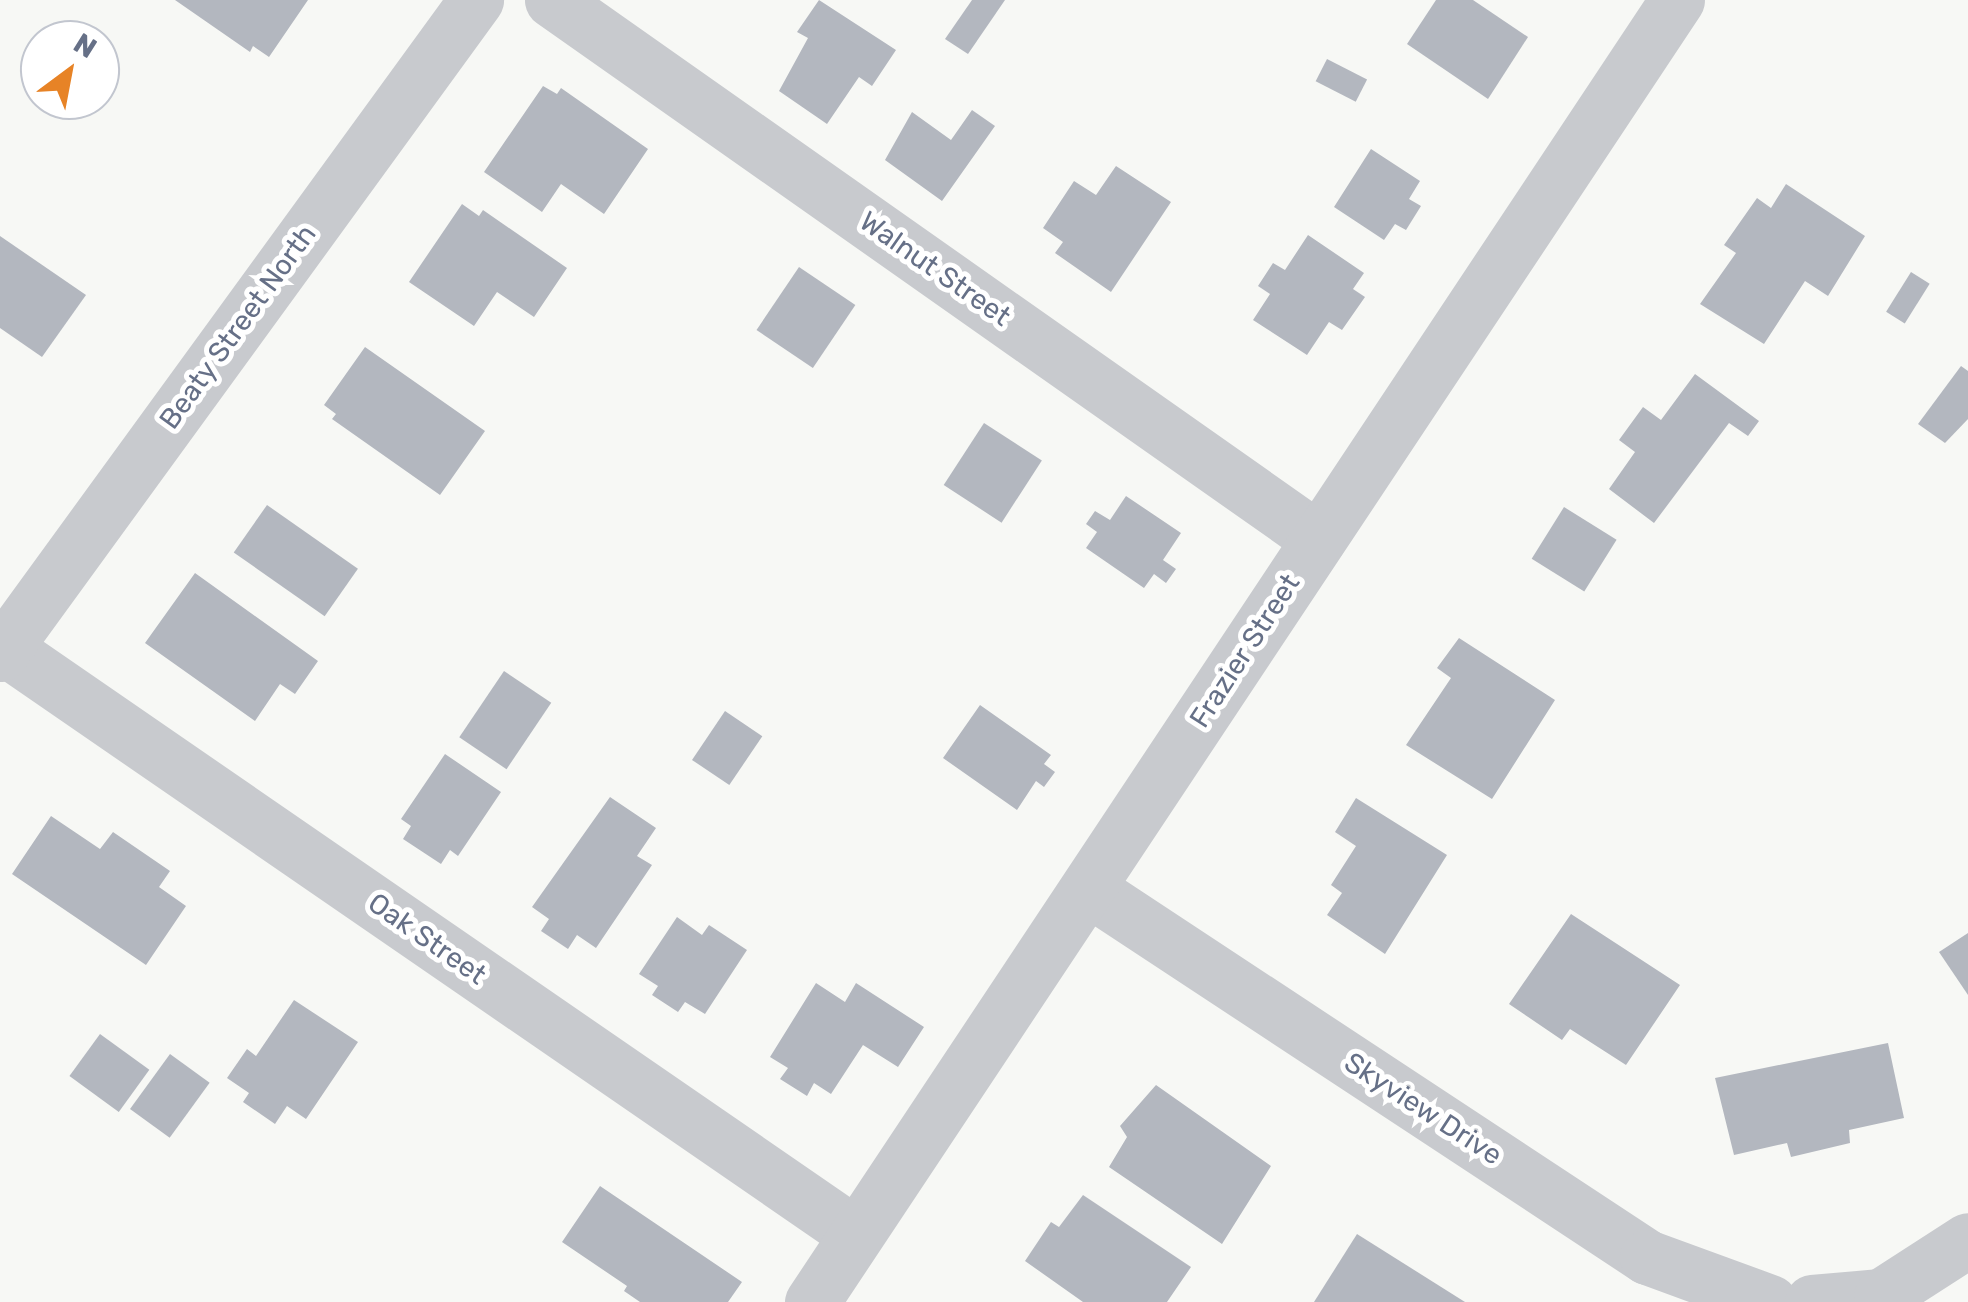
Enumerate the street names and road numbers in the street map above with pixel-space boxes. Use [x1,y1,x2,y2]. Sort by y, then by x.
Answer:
street label: Walnut Street [853,205,1017,333]
street label: Beaty Street North [152,218,324,436]
street label: Frazier Street [1183,568,1307,734]
street label: Oak Street [361,886,493,992]
street label: Skyview Drive [1338,1045,1508,1173]

